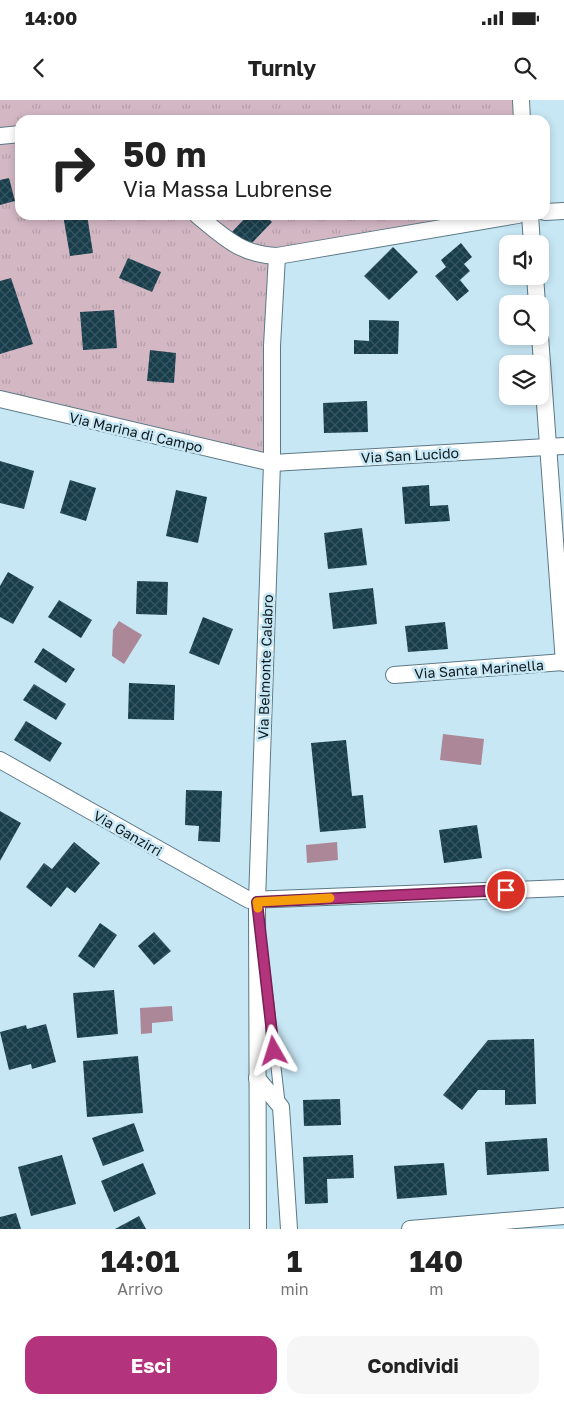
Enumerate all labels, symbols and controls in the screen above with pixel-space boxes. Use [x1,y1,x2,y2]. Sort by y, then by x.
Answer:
text: 14:00 [25,6,77,29]
icon: back [25,54,53,82]
text: Turnly [248,54,316,81]
icon: search [511,54,539,82]
text: 50 m [123,133,206,175]
icon: right [40,135,105,200]
text: Via Massa Lubrense [123,175,332,202]
map controls [499,235,549,405]
button: sound [499,235,549,285]
button: search [499,295,549,345]
button: layers [499,355,549,405]
street label: Via Marina di Campo [68,408,204,456]
street label: Via San Lucido [361,444,459,466]
street label: Via Belmonte Calabro [254,594,276,740]
street label: Via Santa Marinella [414,656,544,682]
street label: Via Ganzirri [91,807,165,859]
pin [485,869,527,911]
icon: arrive [492,876,520,904]
position arrow [247,1024,299,1076]
text: 14:01 [101,1243,180,1279]
text: 1 [287,1243,302,1279]
text: 140 [409,1243,463,1279]
text: Arrivo [117,1279,163,1299]
text: min [280,1279,309,1299]
text: m [429,1279,443,1299]
button: Esci [25,1336,277,1394]
button: Condividi [287,1336,539,1394]

